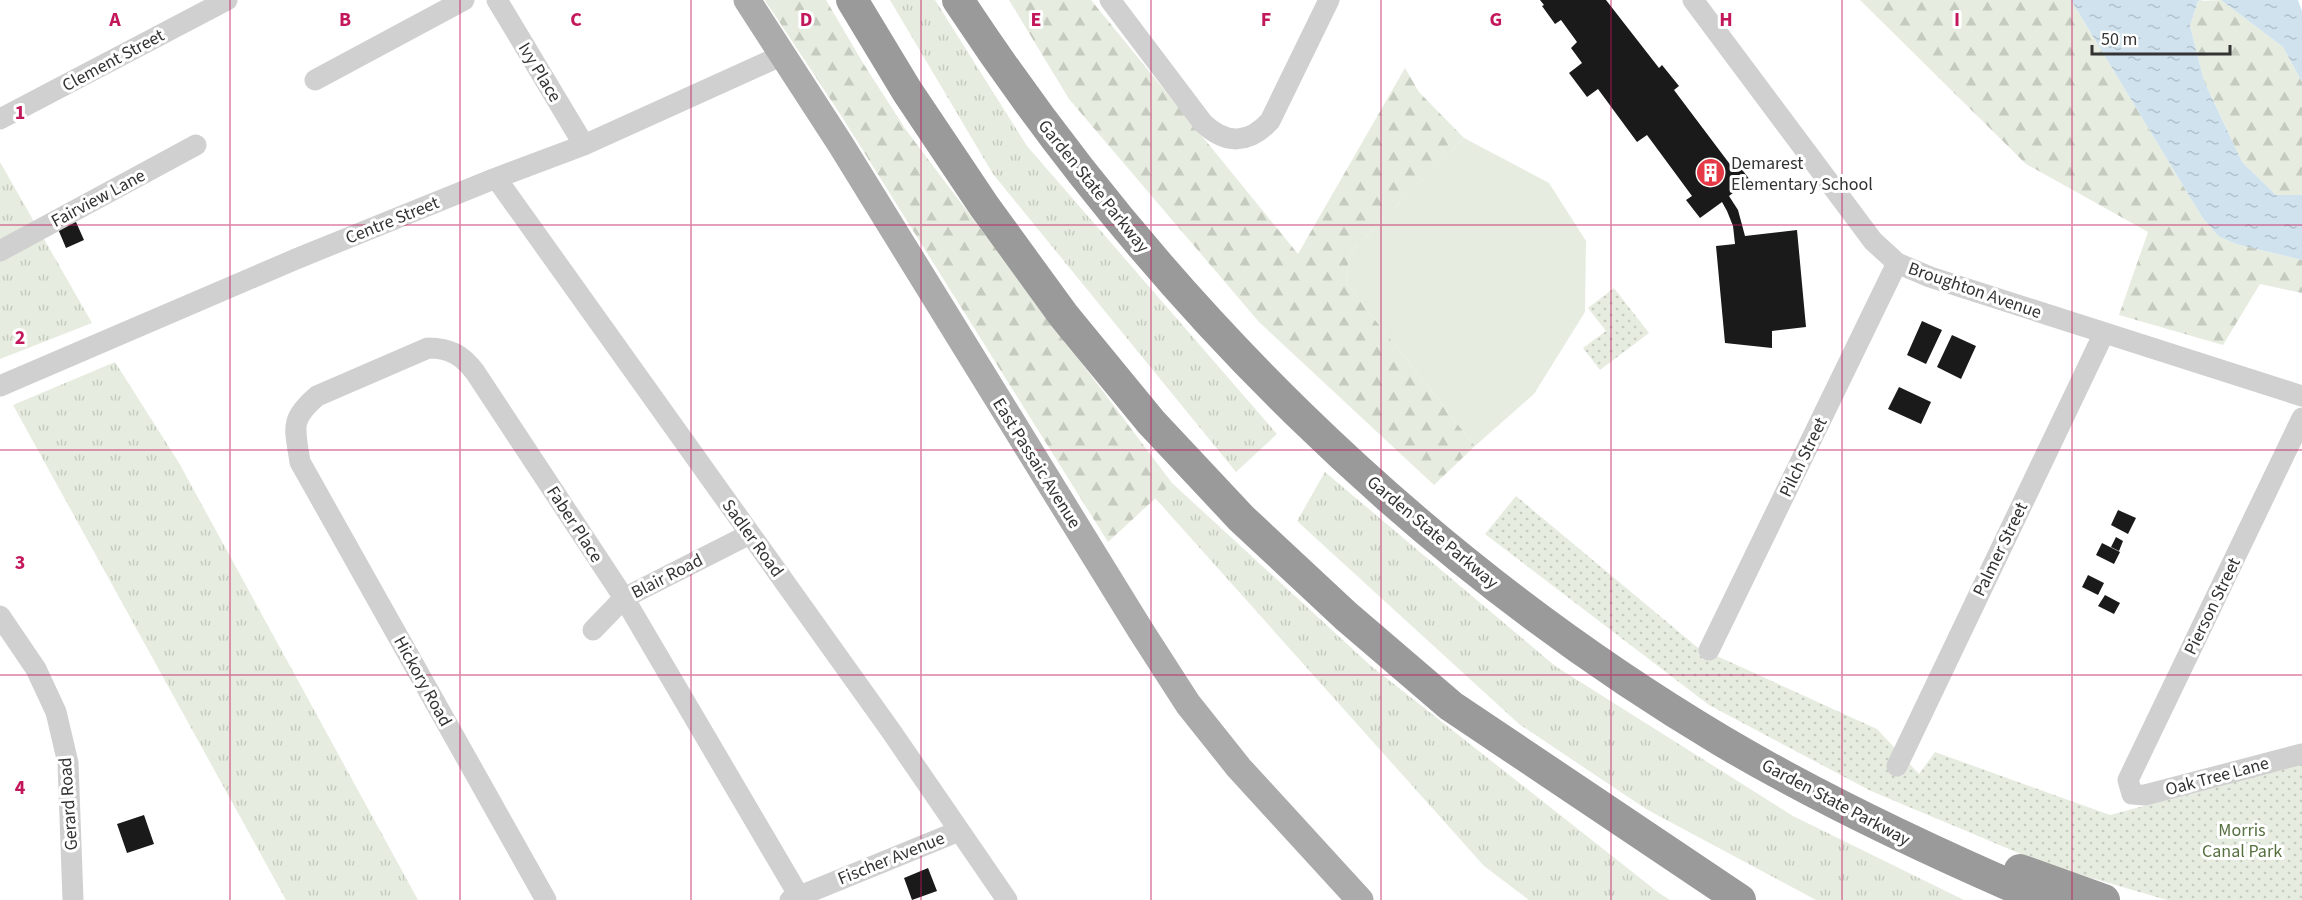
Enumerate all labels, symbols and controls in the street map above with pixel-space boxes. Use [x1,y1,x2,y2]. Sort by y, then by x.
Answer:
text: A [108,6,121,34]
text: B [339,6,351,34]
text: C [570,6,582,34]
text: D [800,6,812,34]
text: E [1031,6,1041,34]
text: F [1261,6,1271,34]
text: G [1490,6,1502,34]
text: H [1719,6,1733,34]
text: I [1954,6,1960,34]
scale bar [2092,18,2230,56]
street label: Clement Street [58,23,169,98]
text: 50 m [2101,27,2137,52]
street label: Ivy Place [512,38,567,107]
text: 1 [15,99,25,127]
street label: Garden State Parkway [1032,114,1155,259]
place label: Demarest Elementary School [1731,151,1873,197]
building icon: Demarest Elementary School [1694,157,1726,189]
street label: Fairview Lane [47,163,150,234]
street label: Centre Street [342,190,443,251]
street label: Broughton Avenue [1905,256,2045,325]
text: 2 [15,324,25,352]
street label: East Passaic Avenue [986,393,1087,533]
street label: Pilch Street [1773,413,1834,501]
street label: Garden State Parkway [1362,470,1504,595]
street label: Faber Place [540,481,609,567]
street label: Sadler Road [716,494,789,582]
street label: Palmer Street [1967,498,2034,600]
street label: Blair Road [627,548,707,605]
text: 3 [15,549,25,577]
street label: Pierson Street [2178,553,2247,659]
street label: Hickory Road [387,631,458,731]
street label: Oak Tree Lane [2162,751,2272,802]
street label: Garden State Parkway [1757,753,1915,852]
street label: Gerard Road [53,757,84,851]
text: 4 [15,774,26,802]
park label: Morris Canal Park [2202,818,2282,864]
street label: Fischer Avenue [834,826,948,891]

